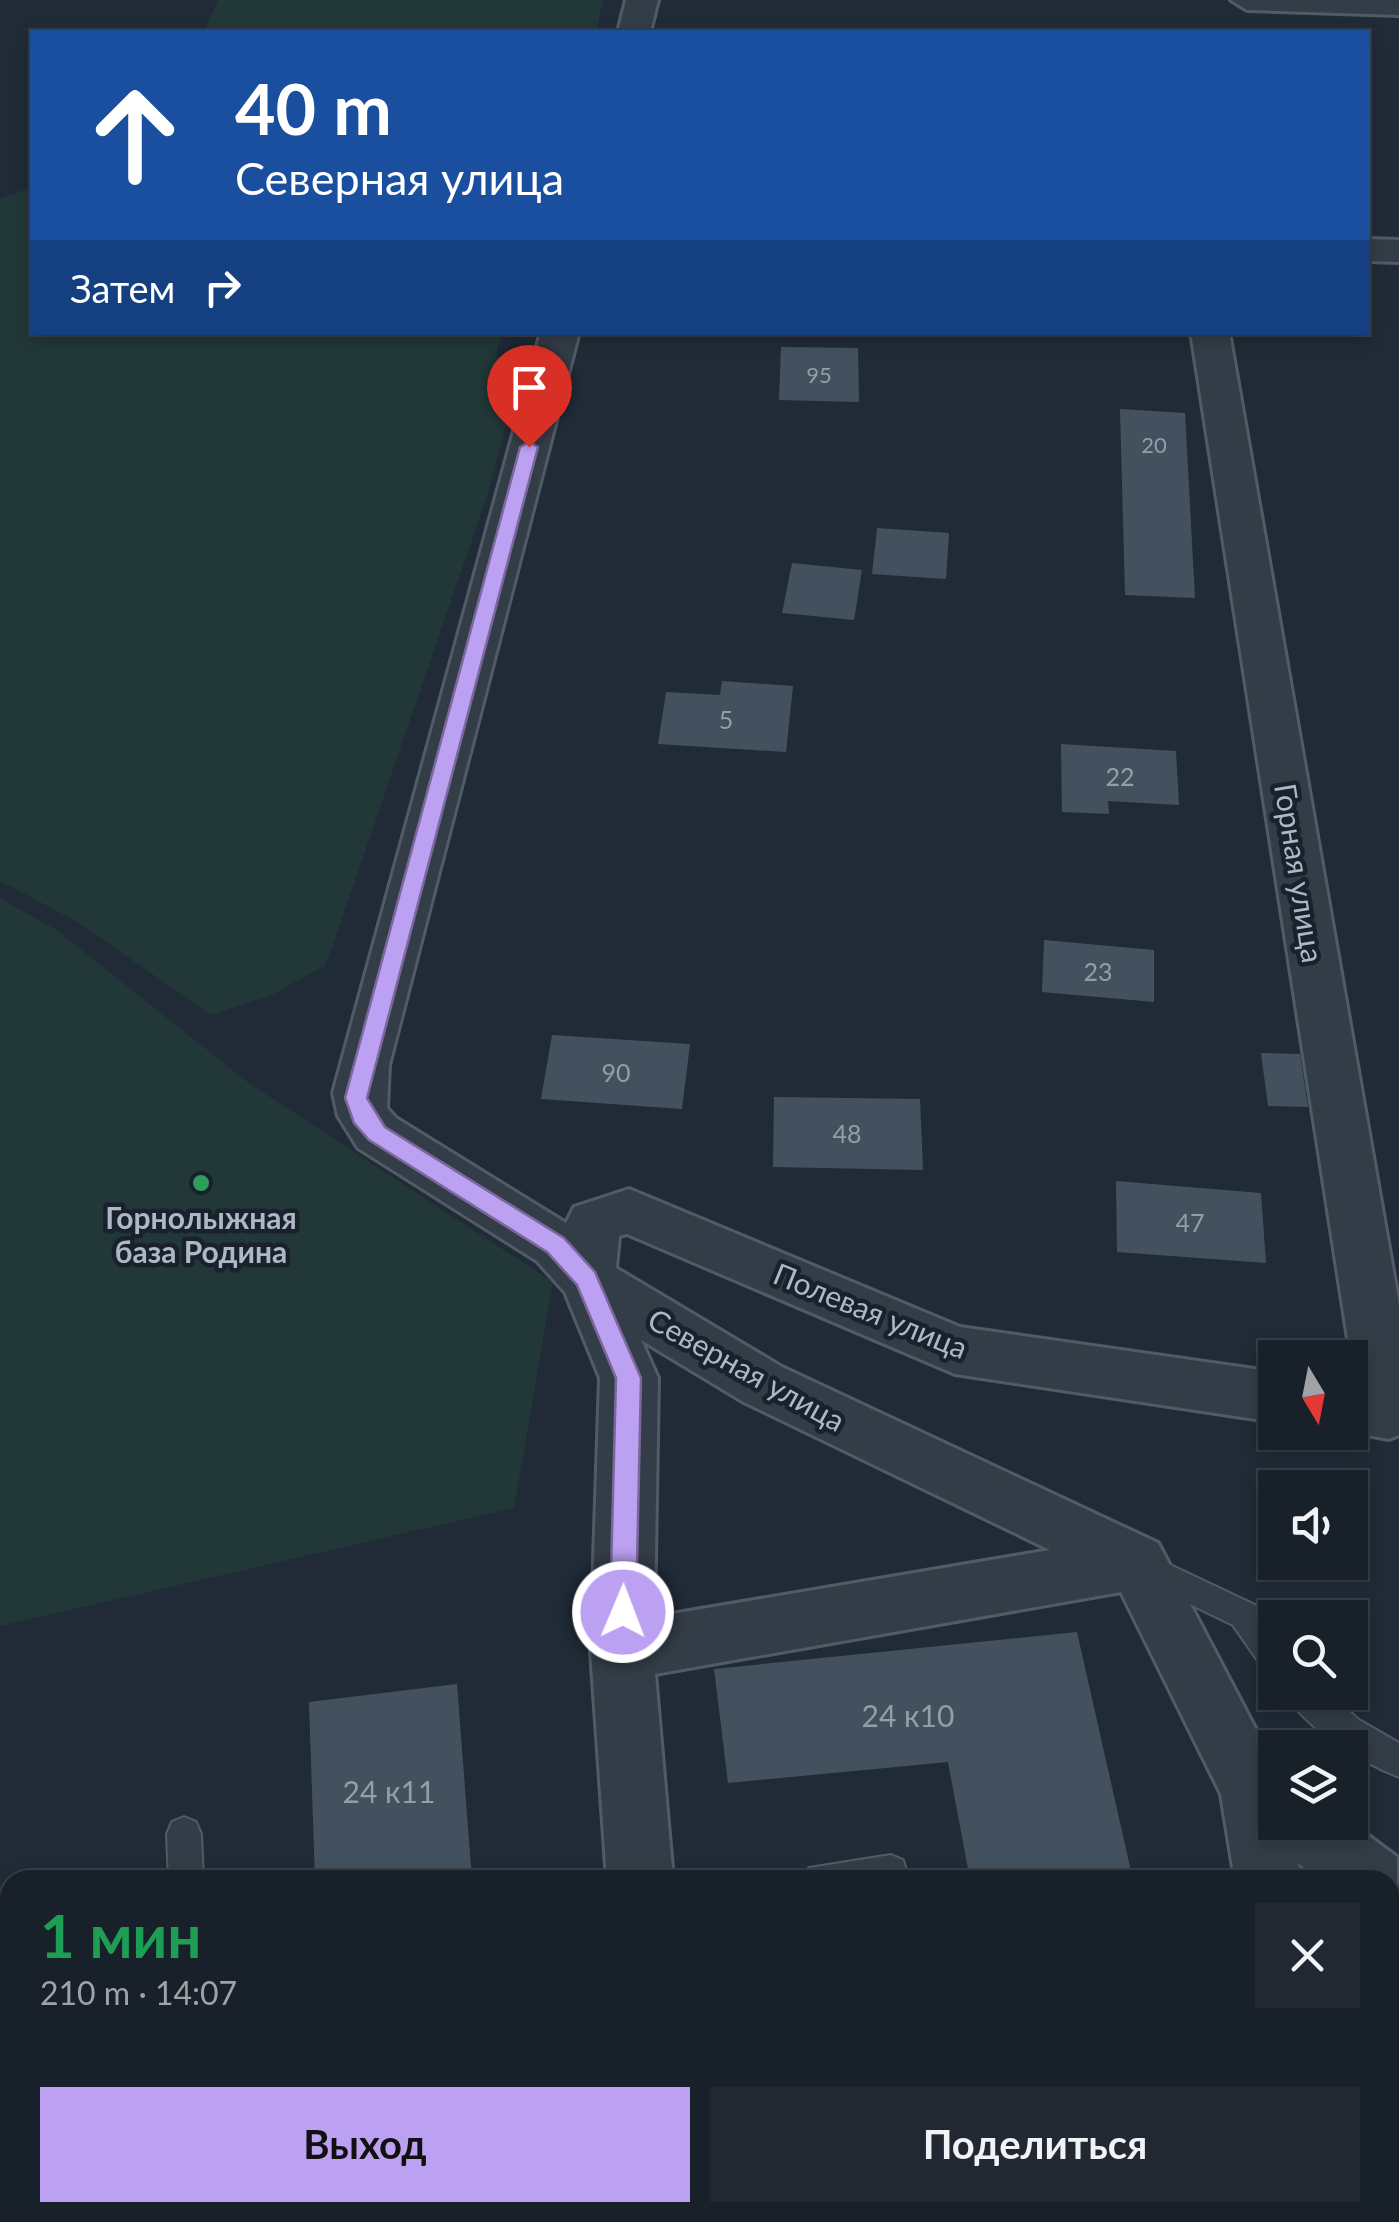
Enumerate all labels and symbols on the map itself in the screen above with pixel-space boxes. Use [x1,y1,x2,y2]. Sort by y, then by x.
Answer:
pin [487,345,572,448]
house number: 95 [806,361,832,388]
house number: 20 [1141,431,1167,458]
house number: 5 [719,704,733,734]
house number: 22 [1105,761,1135,791]
street label: Горная улица [1268,781,1332,965]
house number: 23 [1083,956,1113,986]
house number: 90 [601,1057,631,1087]
house number: 48 [832,1118,862,1148]
marker: Горнолыжная база Родина [190,1172,212,1194]
place label: Горнолыжная база Родина [105,1199,297,1269]
house number: 47 [1175,1207,1205,1237]
street label: Полевая улица [769,1255,973,1365]
street label: Северная улица [642,1300,852,1438]
north arrow [1258,1340,1368,1450]
position arrow [571,1560,675,1664]
house number: 24 к10 [862,1697,954,1733]
house number: 24 к11 [343,1773,435,1809]

